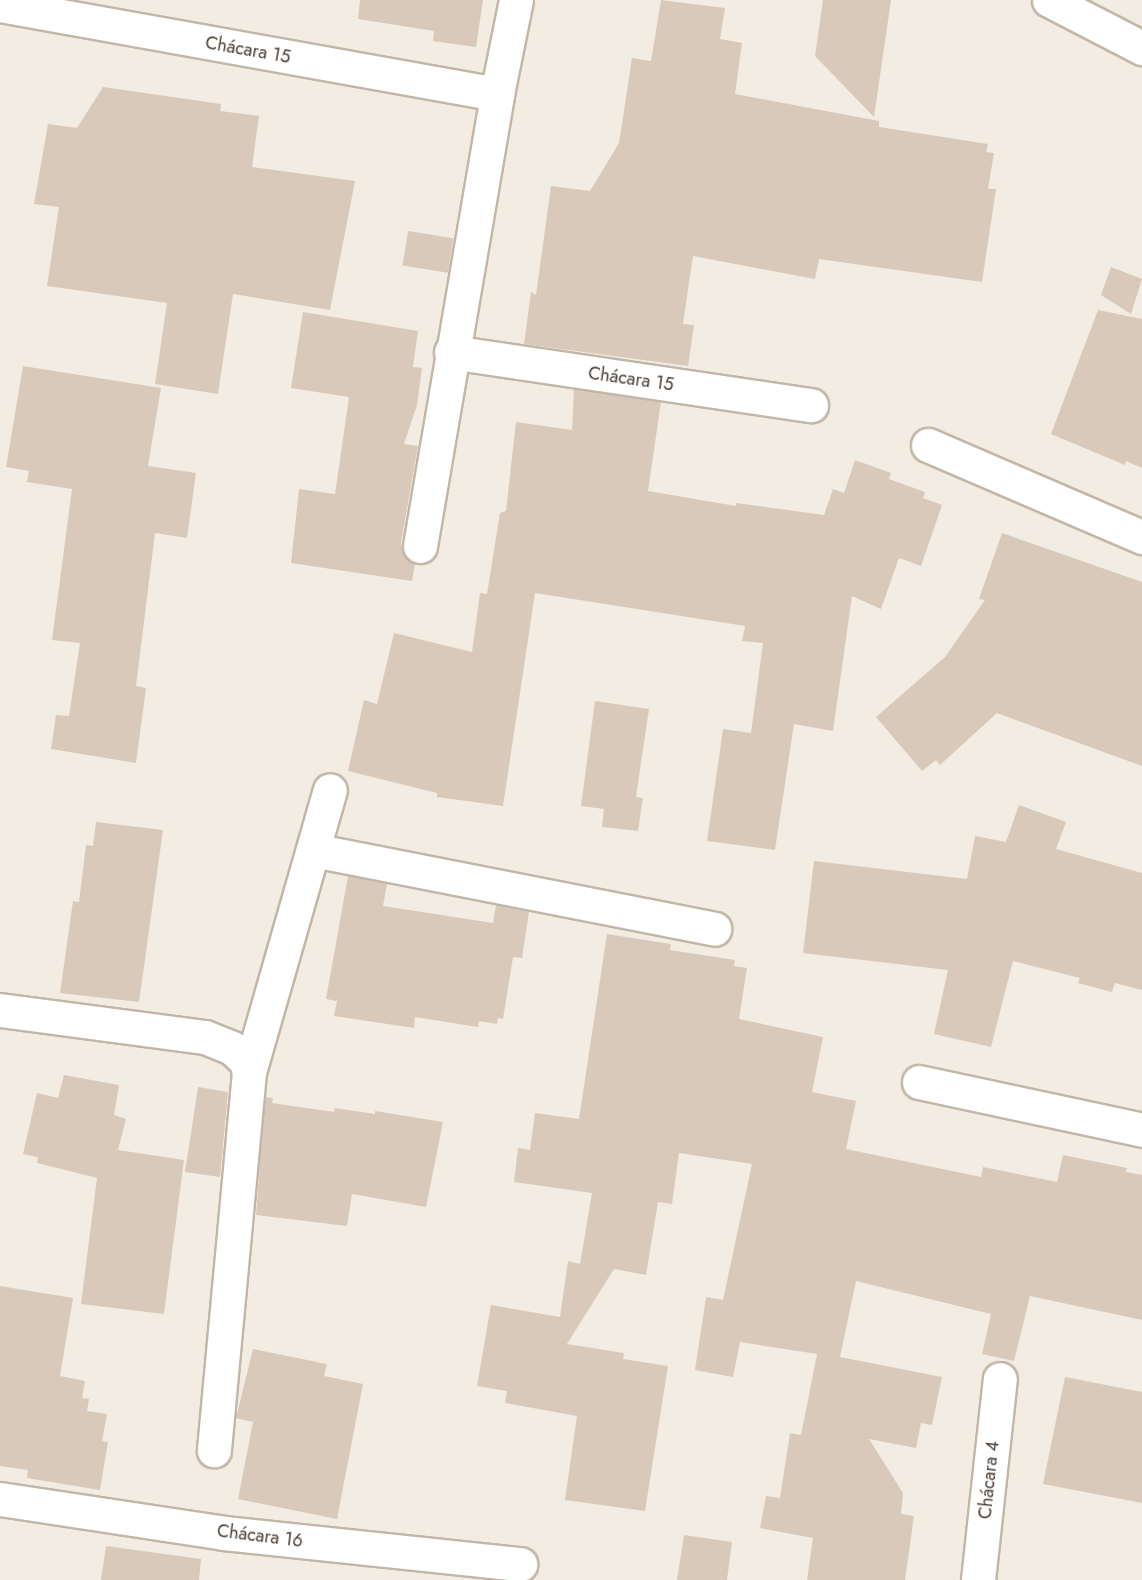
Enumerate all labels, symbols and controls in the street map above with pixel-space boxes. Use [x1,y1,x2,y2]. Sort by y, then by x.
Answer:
street label: Chácara 15 [204,32,292,68]
street label: Chácara 15 [587,362,675,396]
street label: Chácara 4 [974,1440,1004,1520]
street label: Chácara 16 [216,1520,304,1552]

